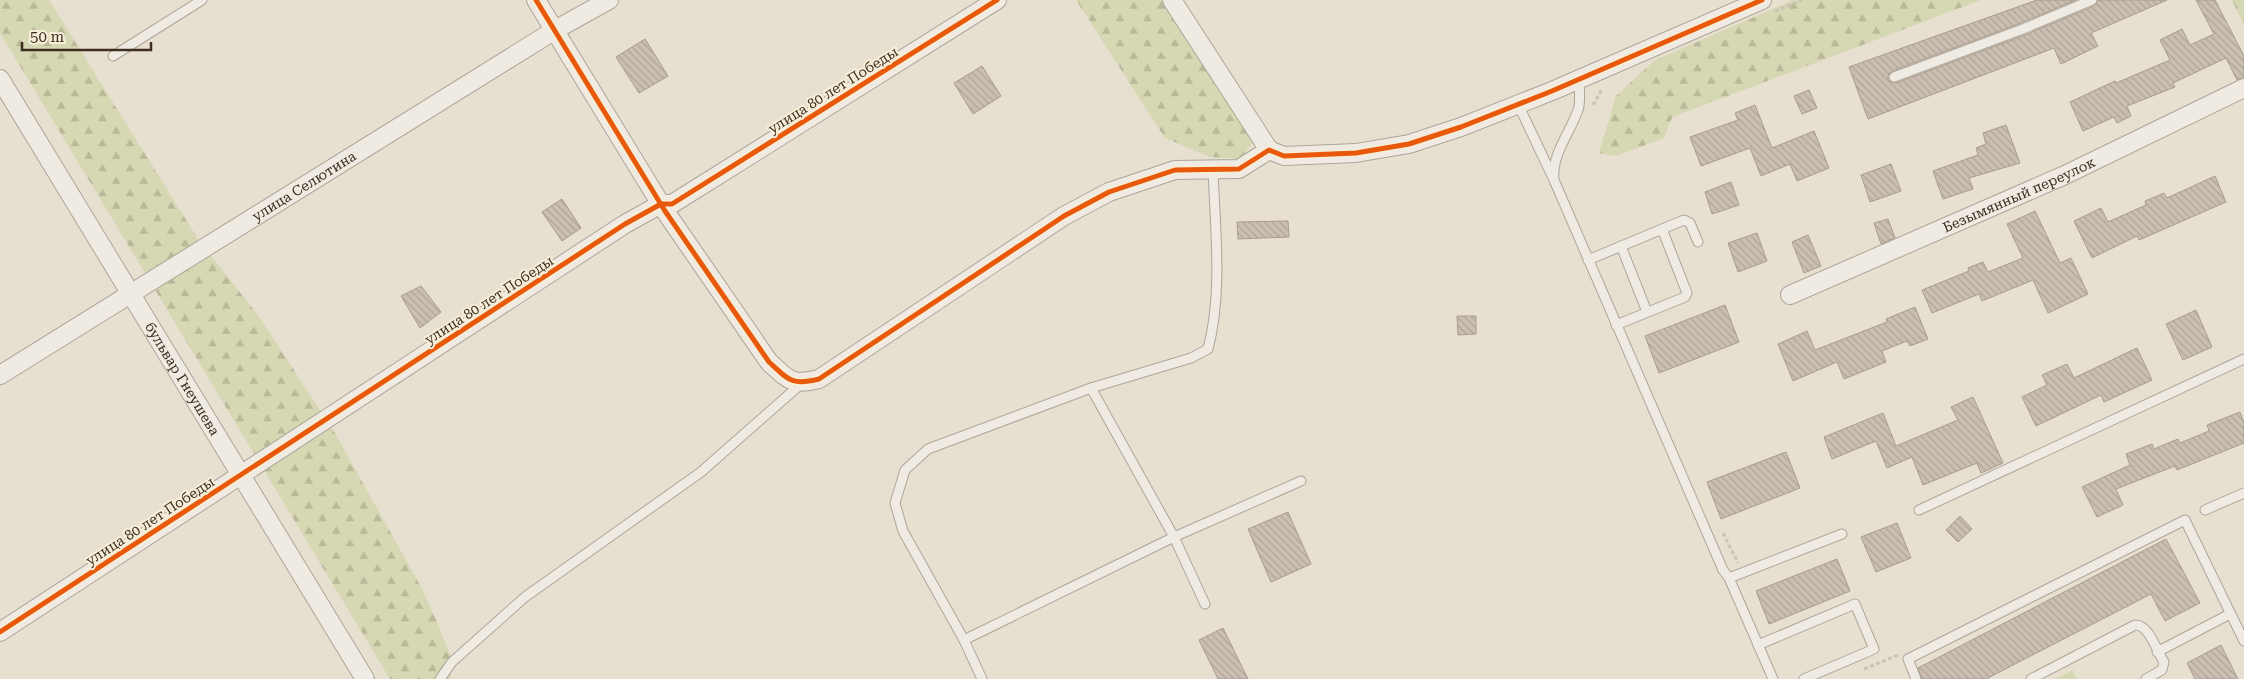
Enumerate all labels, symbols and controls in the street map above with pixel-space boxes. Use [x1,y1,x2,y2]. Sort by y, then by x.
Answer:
scale bar [22,20,151,52]
text: 50 m [30,28,65,46]
street label: улица 80 лет Победы [765,43,901,137]
street label: улица Селютина [249,148,359,224]
street label: Безымянный переулок [1940,154,2098,235]
street label: улица 80 лет Победы [422,252,556,348]
street label: бульвар Гнеушева [142,319,223,439]
street label: улица 80 лет Победы [83,473,217,569]

